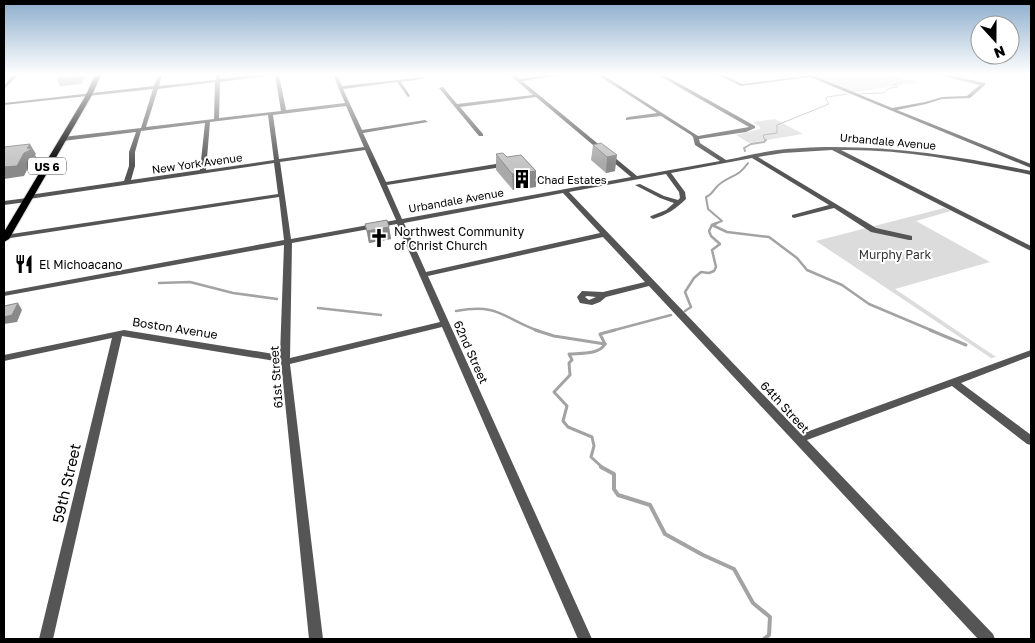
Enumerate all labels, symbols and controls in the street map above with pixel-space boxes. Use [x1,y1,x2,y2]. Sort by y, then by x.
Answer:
north arrow [970,15,1020,65]
text: N [992,43,1008,62]
street label: Urbandale Avenue [839,130,937,152]
street label: New York Avenue [151,150,243,176]
road number: US 6 [28,158,66,175]
building icon: Chad Estates [511,168,533,190]
place label: Chad Estates [537,173,607,186]
street label: Urbandale Avenue [407,185,505,215]
place label: Northwest Community of Christ Church [394,224,525,253]
church icon: Northwest Community of Christ Church [368,227,390,249]
park label: Murphy Park [859,247,931,262]
restaurant icon: El Michoacano [13,253,35,275]
place label: El Michoacano [39,257,123,272]
street label: Boston Avenue [131,314,219,342]
street label: 62nd Street [450,318,492,386]
street label: 61st Street [266,345,286,409]
street label: 64th Street [757,378,813,436]
street label: 59th Street [48,441,84,525]

